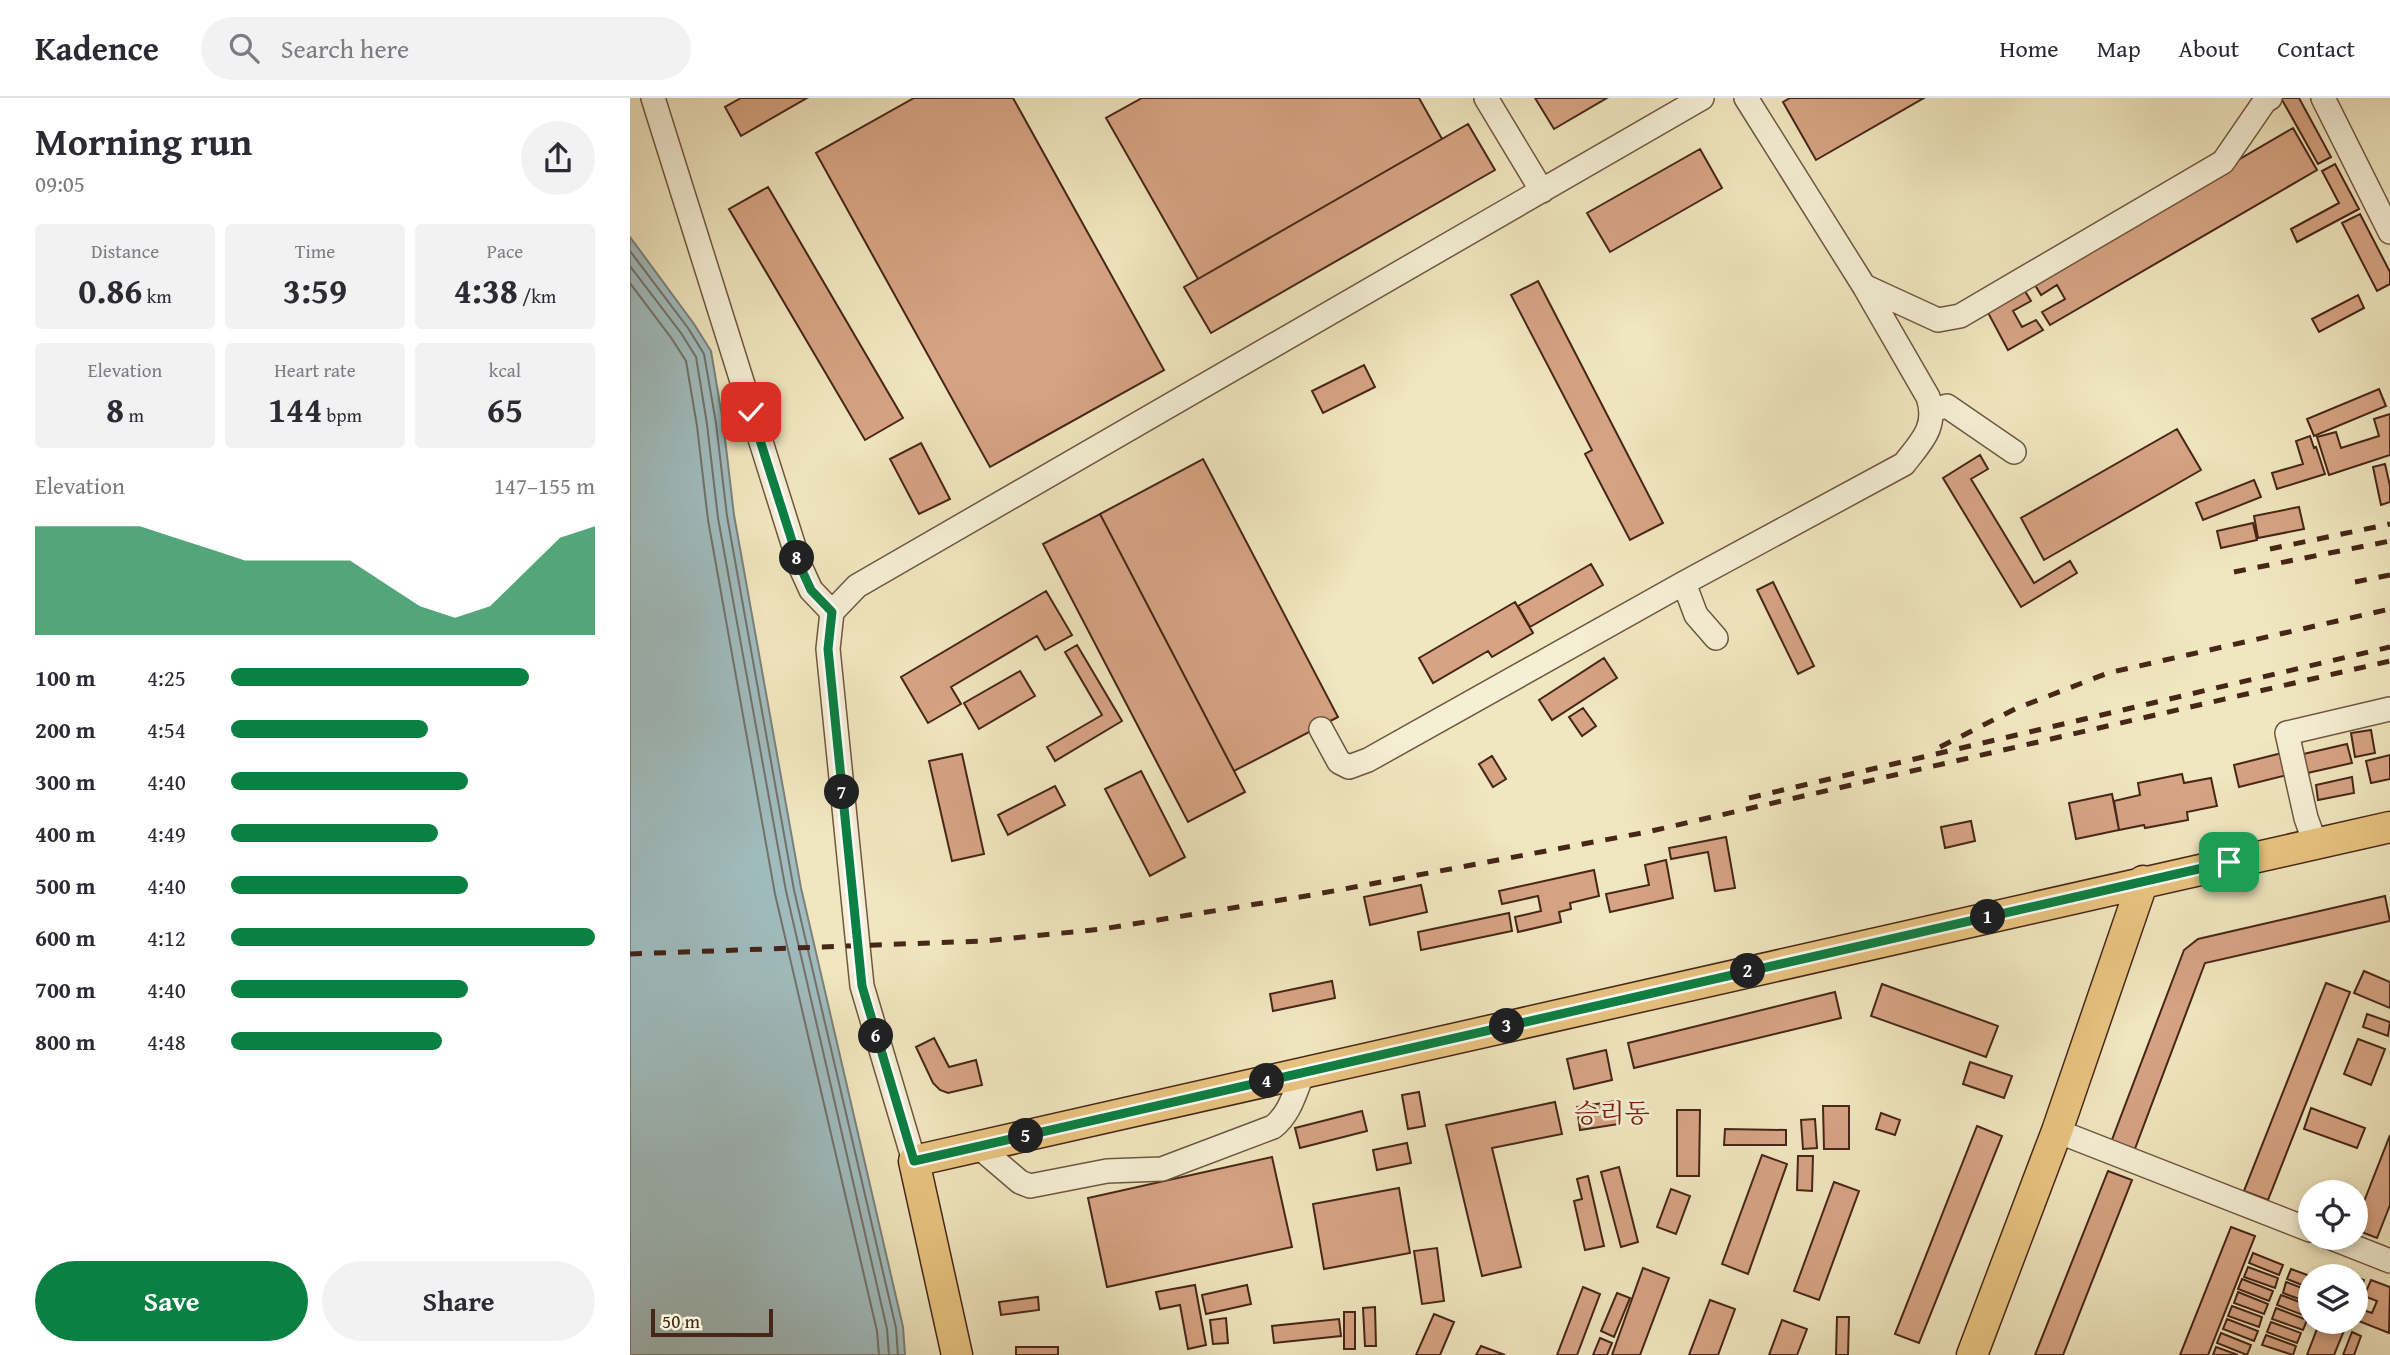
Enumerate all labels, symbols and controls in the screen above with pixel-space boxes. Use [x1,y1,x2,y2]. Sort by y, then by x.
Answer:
search box [201,17,691,80]
text: Kadence [35,24,159,72]
icon: search [225,29,263,67]
text: Search here [281,29,409,68]
text: Home [2000,31,2059,66]
text: Map [2097,31,2141,66]
text: About [2179,31,2239,66]
text: Contact [2277,31,2355,66]
text: Morning run [35,113,252,169]
button: share [521,121,595,195]
text: 09:05 [35,167,85,200]
text: Distance [91,237,159,265]
text: Time [295,237,335,265]
text: Pace [487,237,523,265]
text: 0.86 [78,265,142,316]
text: 3:59 [283,265,347,316]
text: 4:38 [454,265,518,316]
text: km [142,282,172,310]
text: /km [518,282,556,310]
text: Elevation [88,356,162,384]
text: Heart rate [274,356,356,384]
text: kcal [489,356,521,384]
pin [721,382,781,442]
text: 8 [106,384,124,435]
text: 144 [268,384,322,435]
text: 65 [487,384,523,435]
icon: check [732,393,770,431]
text: m [124,401,144,429]
text: bpm [322,401,362,429]
text: Elevation [35,469,125,502]
text: 147–155 m [494,469,595,502]
pin: 8 [780,540,814,575]
text: 8 [792,543,801,571]
text: 100 m [35,661,96,694]
text: 4:25 [147,661,186,694]
text: 200 m [35,713,96,746]
text: 4:54 [147,713,186,746]
text: 300 m [35,765,96,798]
text: 4:40 [147,765,186,798]
pin: 7 [824,774,860,810]
text: 7 [837,777,846,805]
text: 400 m [35,817,96,850]
text: 4:49 [147,817,186,850]
pin [2199,832,2259,892]
icon: arrive [2210,843,2248,881]
text: 500 m [35,869,96,902]
text: 4:40 [147,869,186,902]
pin: 1 [1970,900,2006,934]
text: 1 [1983,902,1992,930]
text: 600 m [35,921,96,954]
text: 4:12 [147,921,186,954]
pin: 2 [1730,954,1766,988]
text: 2 [1743,956,1752,984]
text: 700 m [35,973,96,1006]
text: 4:40 [147,973,186,1006]
pin: 3 [1490,1009,1524,1044]
text: 3 [1502,1011,1511,1039]
pin: 6 [859,1018,894,1054]
text: 6 [871,1021,880,1049]
text: 800 m [35,1025,96,1058]
text: 4:48 [147,1025,186,1058]
pin: 4 [1250,1063,1284,1098]
text: 4 [1262,1066,1271,1094]
district label: 승리동 [1574,1093,1650,1132]
pin: 5 [1008,1118,1044,1154]
text: 5 [1021,1121,1030,1149]
map controls [2298,1180,2368,1334]
button: locate [2298,1180,2368,1250]
button: Save [35,1261,308,1341]
button: Share [322,1261,595,1341]
button: layers [2298,1264,2368,1334]
scale bar [651,1306,774,1338]
text: 50 m [662,1307,700,1335]

